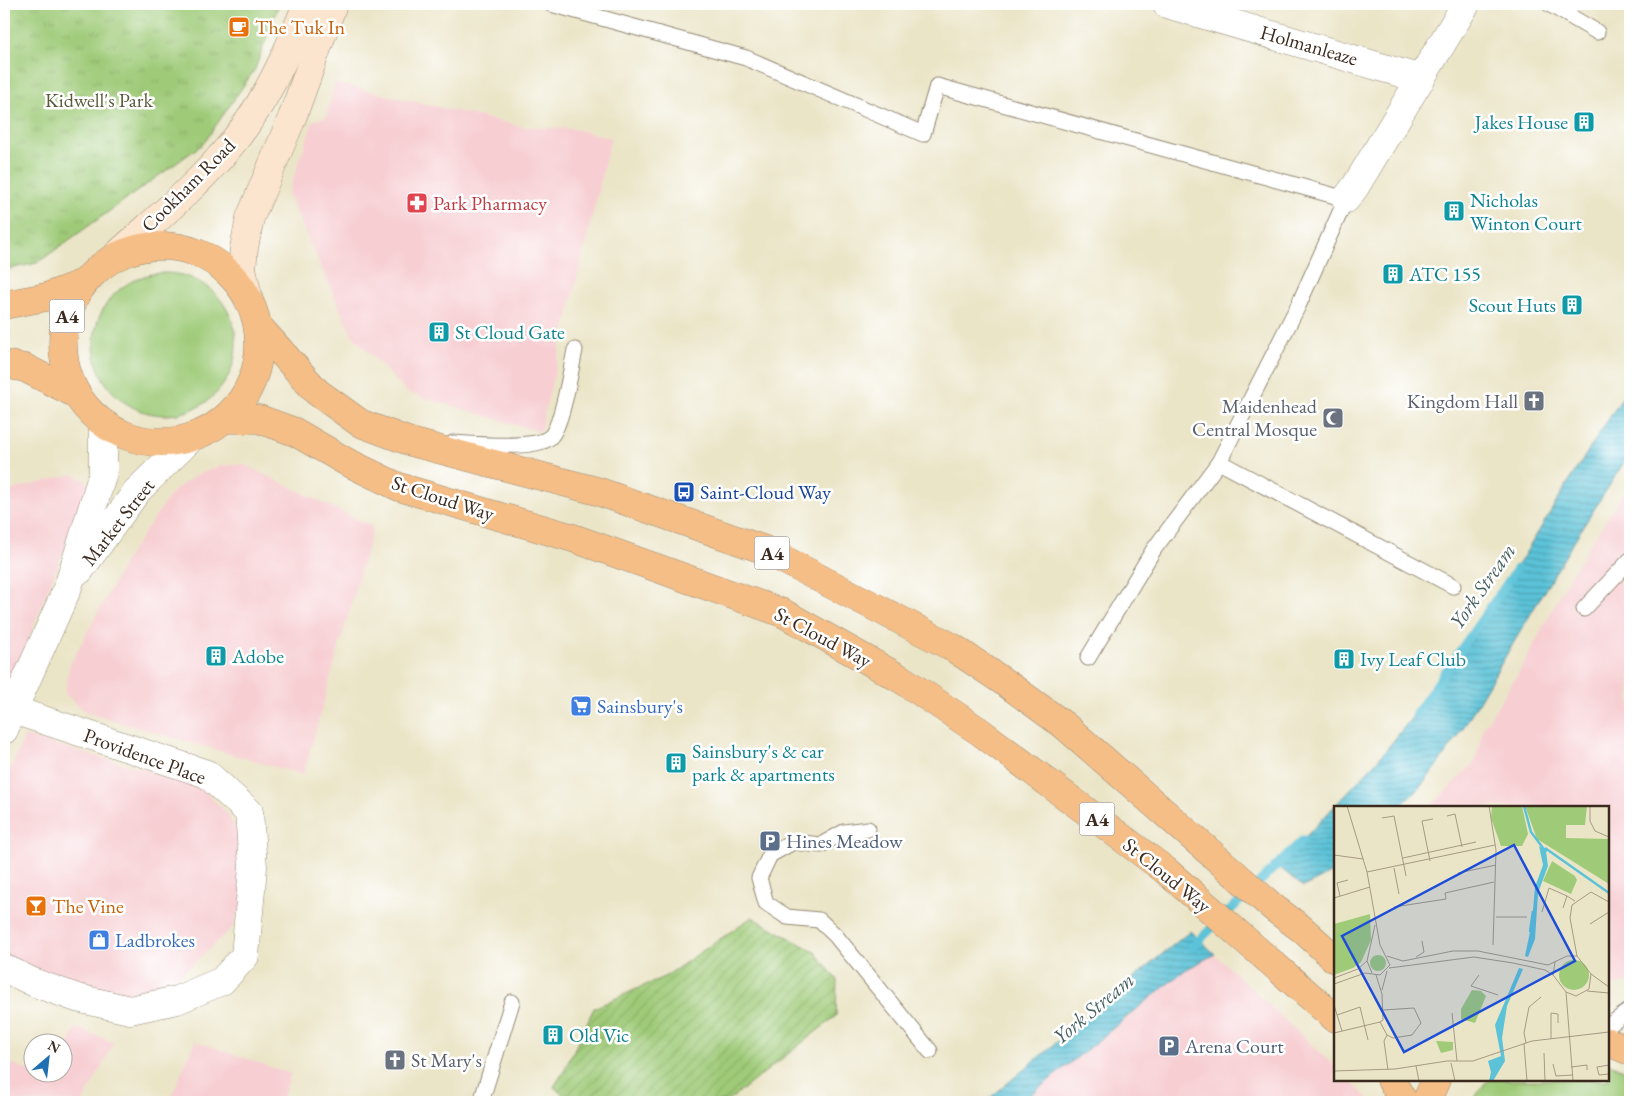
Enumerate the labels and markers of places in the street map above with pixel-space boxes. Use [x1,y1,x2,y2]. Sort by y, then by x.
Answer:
place label: The Tuk In [255,14,346,40]
cafe icon: The Tuk In [227,15,251,39]
place label: Jakes House [1473,109,1568,135]
building icon: Jakes House [1572,110,1596,134]
place label: Nicholas Winton Court [1470,187,1582,236]
place label: Park Pharmacy [433,190,547,216]
pharmacy icon: Park Pharmacy [405,191,429,215]
building icon: Nicholas Winton Court [1442,199,1466,223]
place label: ATC 155 [1408,261,1481,287]
building icon: ATC 155 [1381,262,1405,286]
place label: Scout Huts [1469,292,1556,318]
building icon: Scout Huts [1560,293,1584,317]
place label: St Cloud Gate [455,319,565,345]
building icon: St Cloud Gate [427,320,451,344]
place label: Kingdom Hall [1407,388,1518,414]
church icon: Kingdom Hall [1522,389,1546,413]
place label: Maidenhead Central Mosque [1192,393,1318,442]
mosque icon: Maidenhead Central Mosque [1321,406,1345,430]
place label: Saint-Cloud Way [700,479,831,505]
bus stop icon: Saint-Cloud Way [672,480,696,504]
place label: Adobe [231,643,284,669]
building icon: Adobe [204,644,228,668]
place label: Ivy Leaf Club [1360,646,1466,672]
building icon: Ivy Leaf Club [1332,647,1356,671]
place label: Sainsbury's [597,693,683,719]
supermarket icon: Sainsbury's [569,694,593,718]
place label: Sainsbury's & car park & apartments [692,738,835,787]
building icon: Sainsbury's & car park & apartments [664,751,688,775]
place label: Hines Meadow [786,828,903,854]
parking icon: Hines Meadow [758,829,782,853]
place label: The Vine [52,893,124,919]
bar icon: The Vine [24,894,48,918]
place label: Ladbrokes [115,927,195,953]
shop icon: Ladbrokes [87,928,111,952]
place label: Old Vic [569,1022,629,1048]
building icon: Old Vic [541,1023,565,1047]
place label: Arena Court [1184,1033,1284,1059]
parking icon: Arena Court [1157,1034,1181,1058]
place label: St Mary's [411,1047,482,1073]
church icon: St Mary's [383,1048,407,1072]

